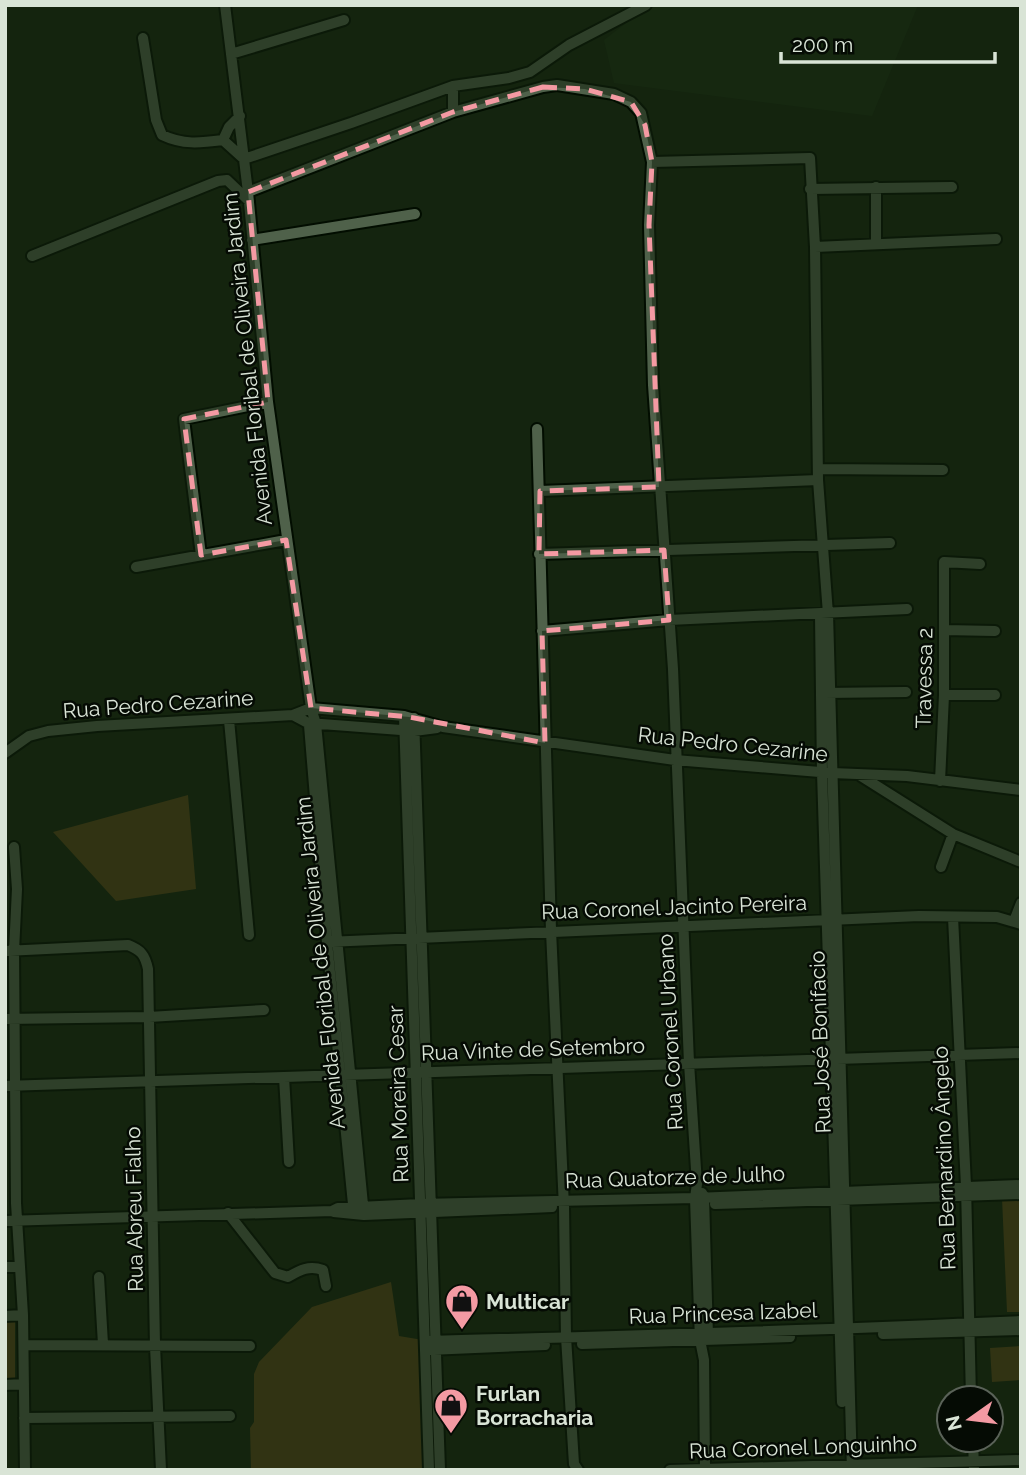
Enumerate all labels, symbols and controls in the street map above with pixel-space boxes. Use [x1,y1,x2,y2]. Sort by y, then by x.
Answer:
scale bar [781,21,995,65]
text: 200 m [792,32,853,57]
street label: Avenida Floribal de Oliveira Jardim [217,192,277,526]
street label: Travessa 2 [911,628,937,728]
street label: Rua Pedro Cezarine [62,685,254,723]
street label: Rua Pedro Cezarine [637,722,829,766]
street label: Avenida Floribal de Oliveira Jardim [290,796,350,1130]
street label: Rua Coronel Jacinto Pereira [541,890,807,924]
street label: Rua Coronel Urbano [652,933,688,1131]
street label: Rua José Bonifacio [804,950,836,1134]
street label: Rua Moreira Cesar [382,1004,414,1183]
street label: Rua Vinte de Setembro [420,1033,646,1065]
street label: Rua Bernardino Ângelo [928,1045,960,1271]
street label: Rua Abreu Fialho [120,1126,148,1292]
street label: Rua Quatorze de Julho [565,1161,785,1193]
shop icon: Multicar [443,1282,481,1331]
place label: Multicar [486,1289,569,1314]
street label: Rua Princesa Izabel [628,1297,818,1329]
place label: Furlan Borracharia [476,1381,593,1430]
north arrow [935,1384,1005,1454]
shop icon: Furlan Borracharia [432,1386,470,1435]
text: N [941,1413,966,1433]
street label: Rua Coronel Longuinho [689,1431,917,1463]

